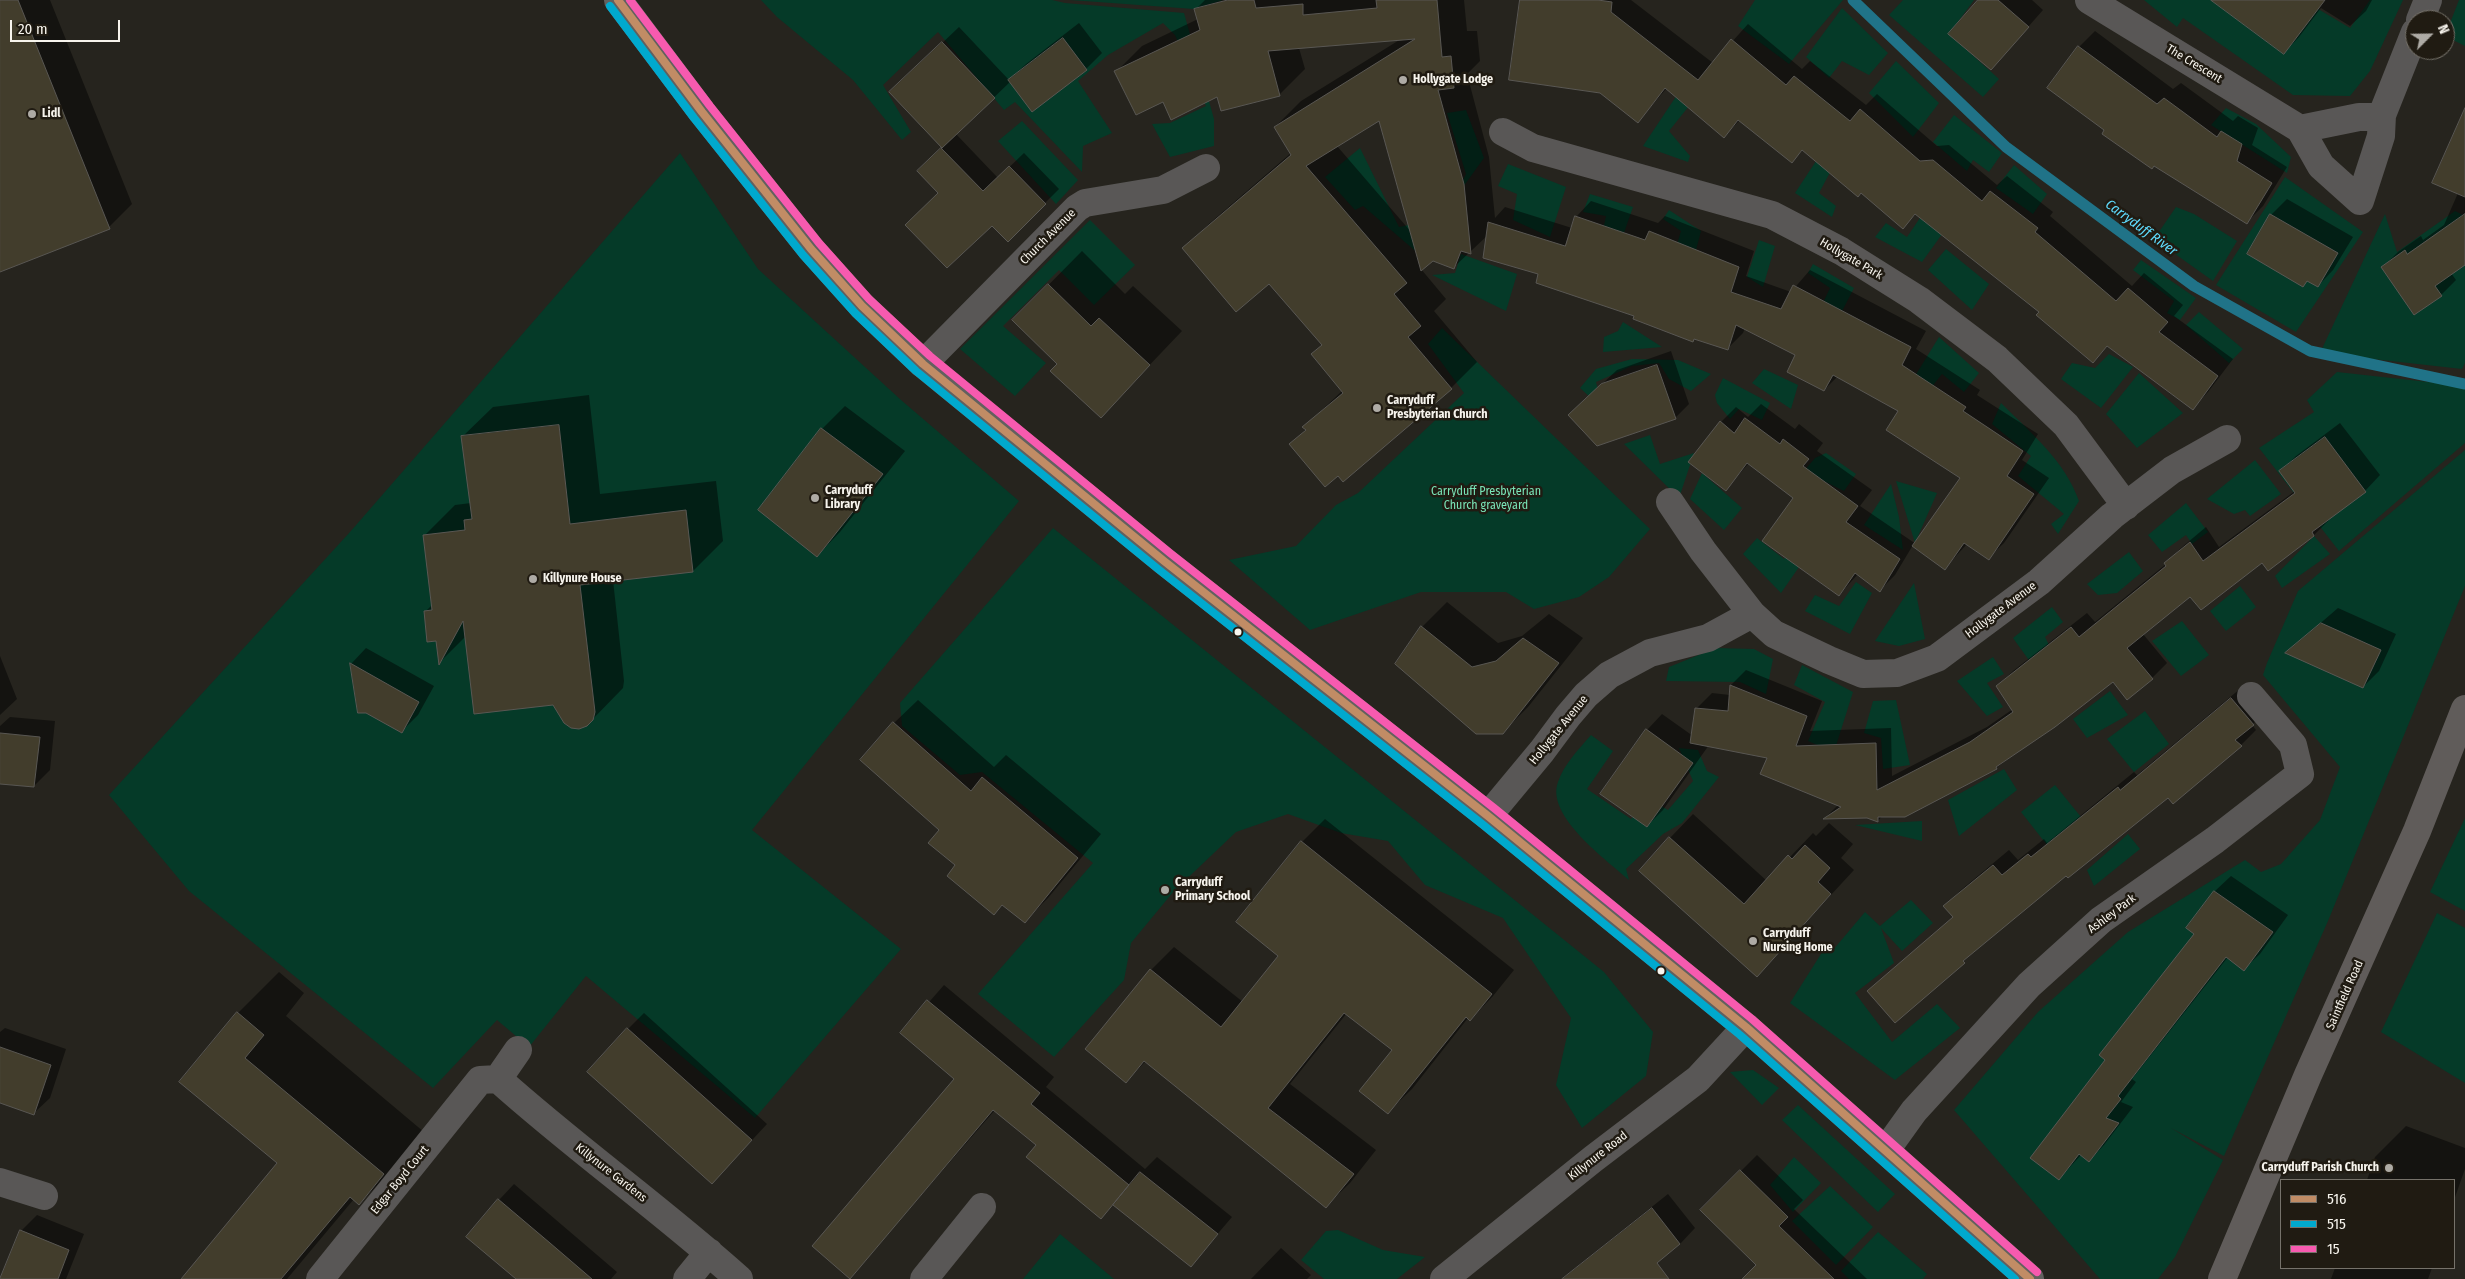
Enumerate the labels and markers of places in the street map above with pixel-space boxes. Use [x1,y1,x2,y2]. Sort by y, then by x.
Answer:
place label: Hollygate Lodge [1413,73,1493,87]
marker: Hollygate Lodge [1397,74,1409,86]
place label: Lidl [42,107,61,121]
marker: Lidl [26,108,38,120]
place label: Carryduff Presbyterian Church [1387,394,1487,422]
marker: Carryduff Presbyterian Church [1371,402,1383,414]
place label: Carryduff Library [825,484,872,512]
marker: Carryduff Library [809,492,821,504]
place label: Killynure House [543,572,622,586]
marker: Killynure House [527,573,539,585]
unlabelled marker [1233,627,1243,637]
place label: Carryduff Primary School [1175,876,1250,904]
marker: Carryduff Primary School [1159,884,1171,896]
place label: Carryduff Nursing Home [1763,927,1833,955]
marker: Carryduff Nursing Home [1747,935,1759,947]
unlabelled marker [1656,966,1666,976]
place label: Carryduff Parish Church [2262,1161,2379,1175]
marker: Carryduff Parish Church [2383,1162,2395,1174]

